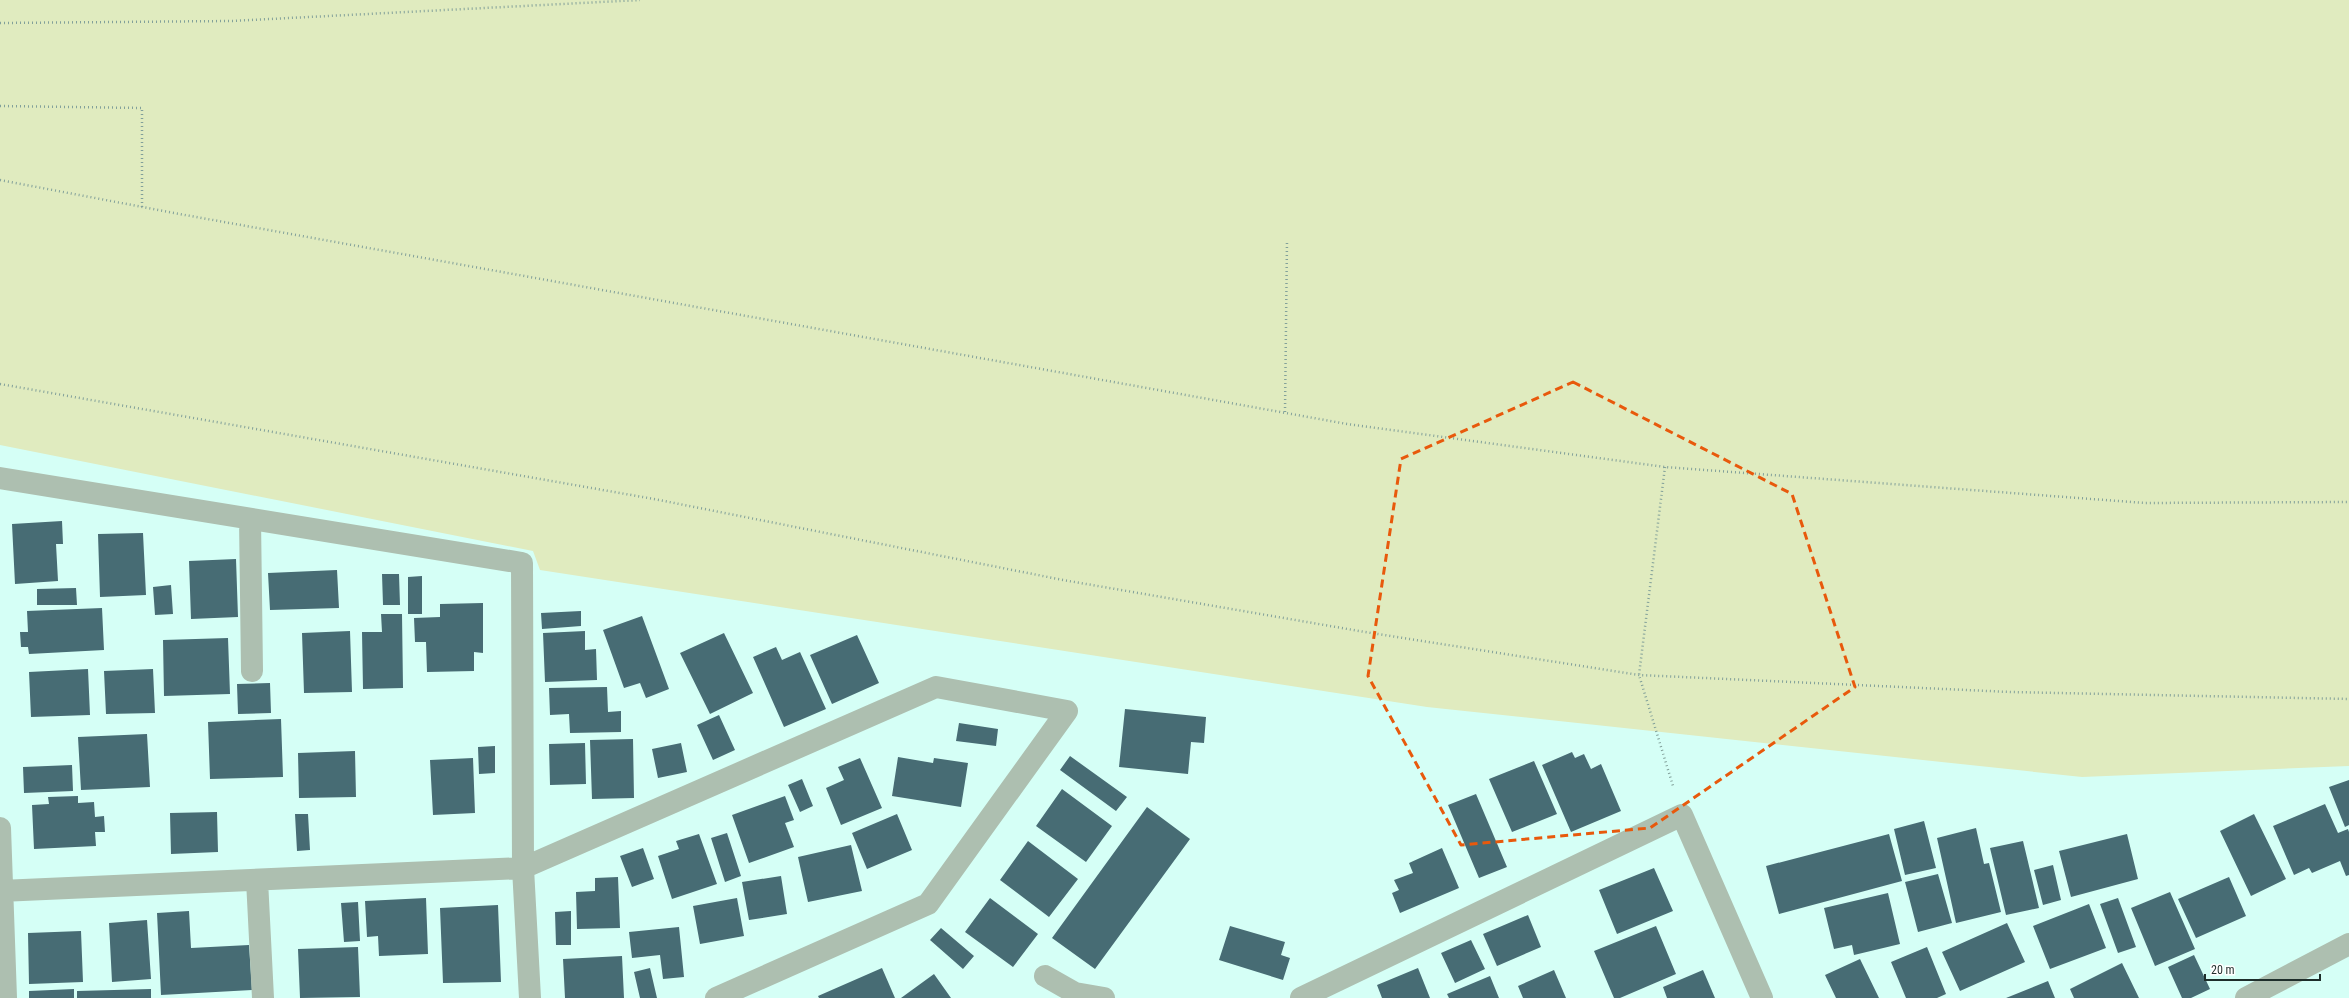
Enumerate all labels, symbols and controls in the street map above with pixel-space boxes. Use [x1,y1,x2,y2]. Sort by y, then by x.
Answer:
scale bar [2205,956,2320,982]
text: 20 m [2211,963,2235,977]

